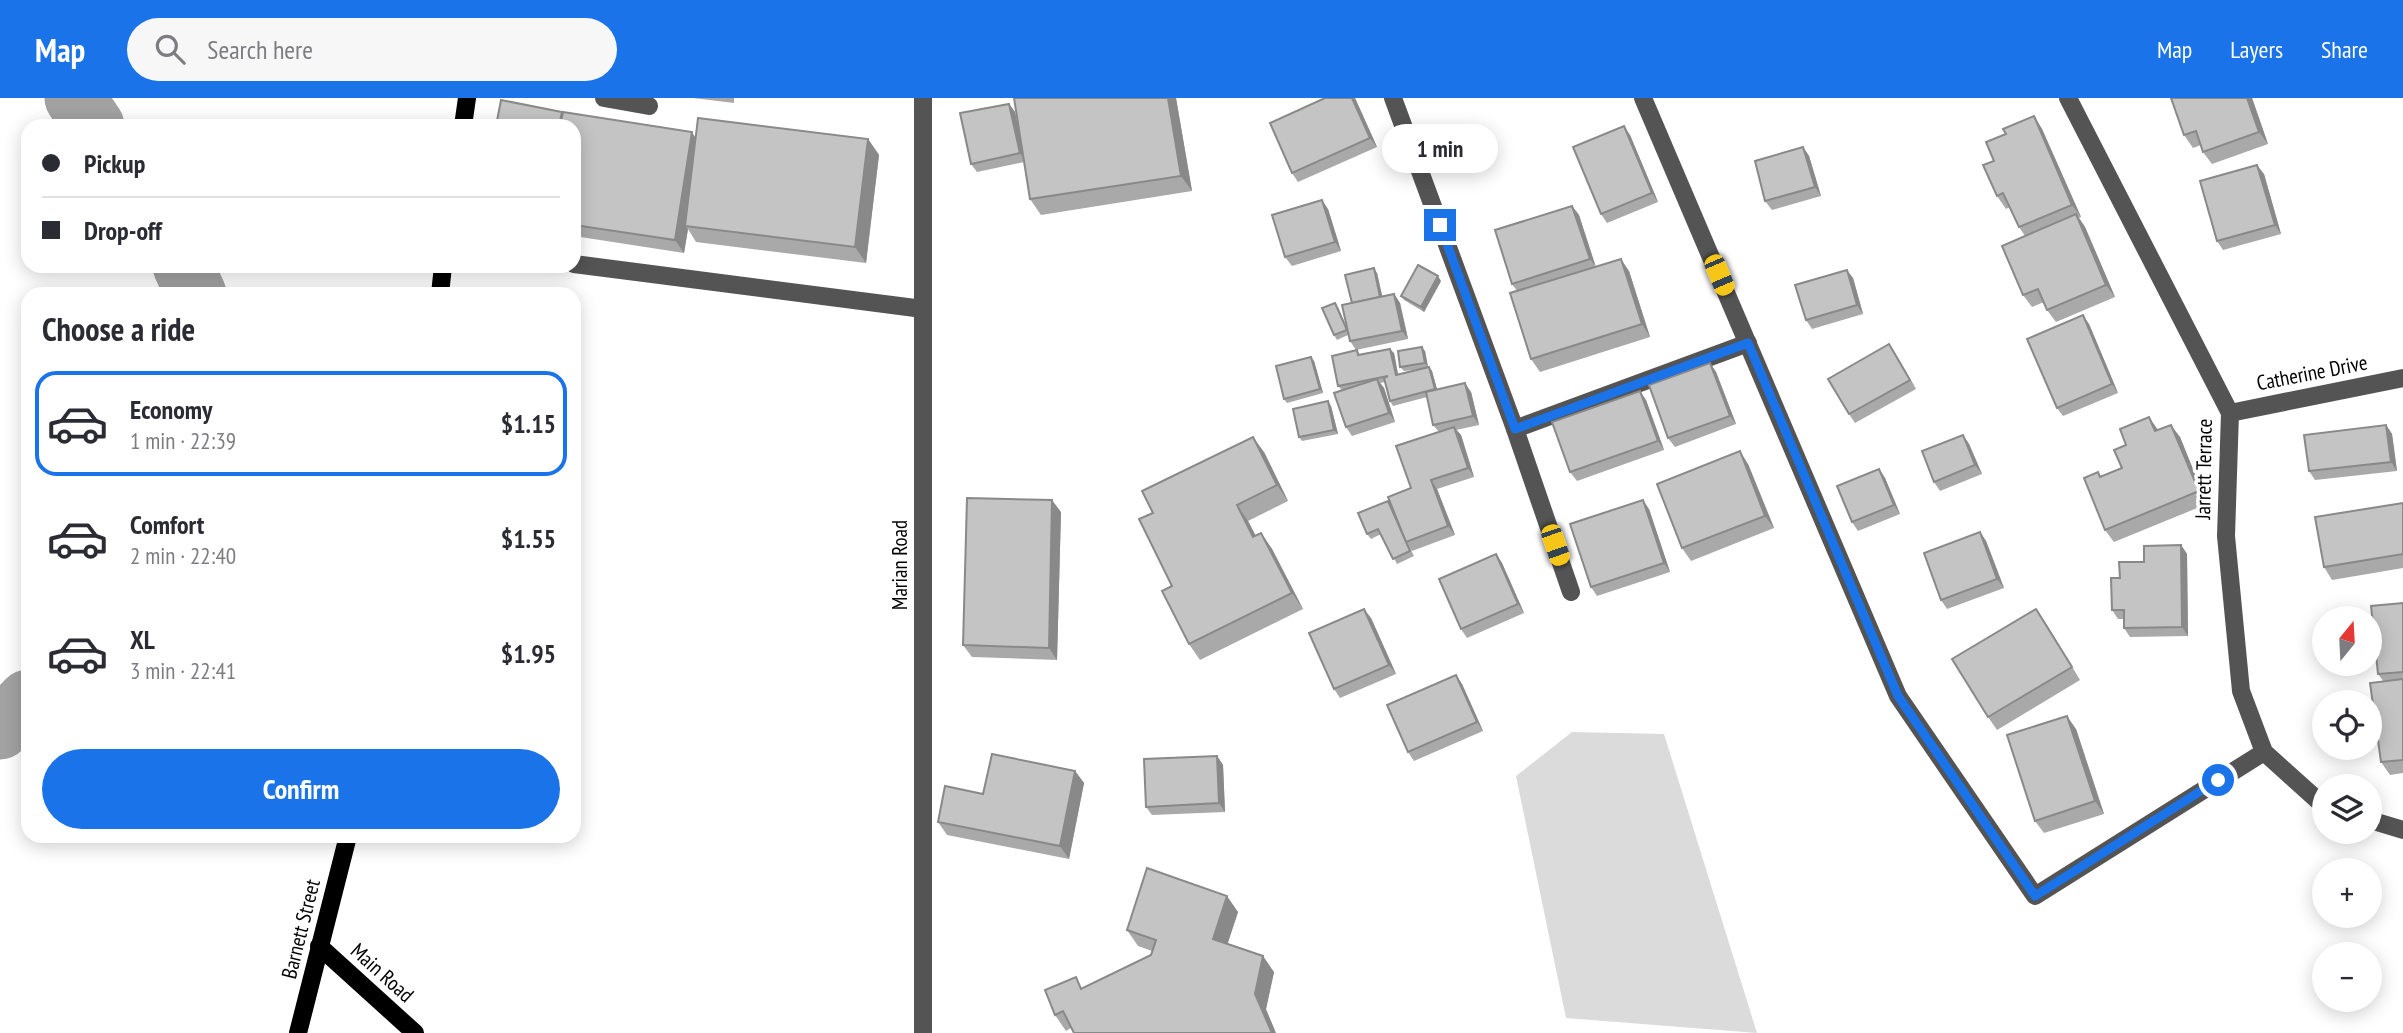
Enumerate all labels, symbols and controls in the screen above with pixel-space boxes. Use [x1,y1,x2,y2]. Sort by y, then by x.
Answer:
search box [127,18,617,81]
text: Map [35,28,85,71]
icon: search [151,30,189,68]
text: Search here [207,33,313,66]
text: Map [2157,34,2192,65]
text: Layers [2230,34,2283,65]
text: Share [2321,34,2368,65]
callout: 1 min [1382,123,1498,172]
text: 1 min [1417,134,1463,163]
text: Pickup [84,147,145,180]
route end [1424,209,1456,241]
text: Drop-off [84,214,162,247]
car [1702,252,1737,298]
text: Choose a ride [42,308,195,350]
street label: Catherine Drive [2254,349,2370,396]
icon: car [46,392,109,455]
text: Economy [130,393,212,426]
text: $1.15 [501,407,556,440]
street label: Jarrett Terrace [2189,418,2218,521]
text: 1 min · 22:39 [130,426,236,455]
icon: car [46,507,109,570]
text: Comfort [130,508,204,541]
street label: Marian Road [886,520,913,610]
text: $1.55 [501,522,556,555]
car [1539,522,1572,568]
text: 2 min · 22:40 [130,541,236,570]
north arrow [2312,606,2382,676]
map controls [2312,606,2382,1012]
icon: car [46,622,109,685]
text: XL [130,623,155,656]
text: $1.95 [501,637,556,670]
text: 3 min · 22:41 [130,656,236,685]
button: locate [2312,690,2382,760]
button: Confirm [42,749,560,829]
route start [2202,764,2234,796]
button: layers [2312,774,2382,844]
button: + [2312,858,2382,928]
street label: Barnett Street [275,876,326,981]
street label: Main Road [345,937,420,1008]
button: − [2312,942,2382,1012]

